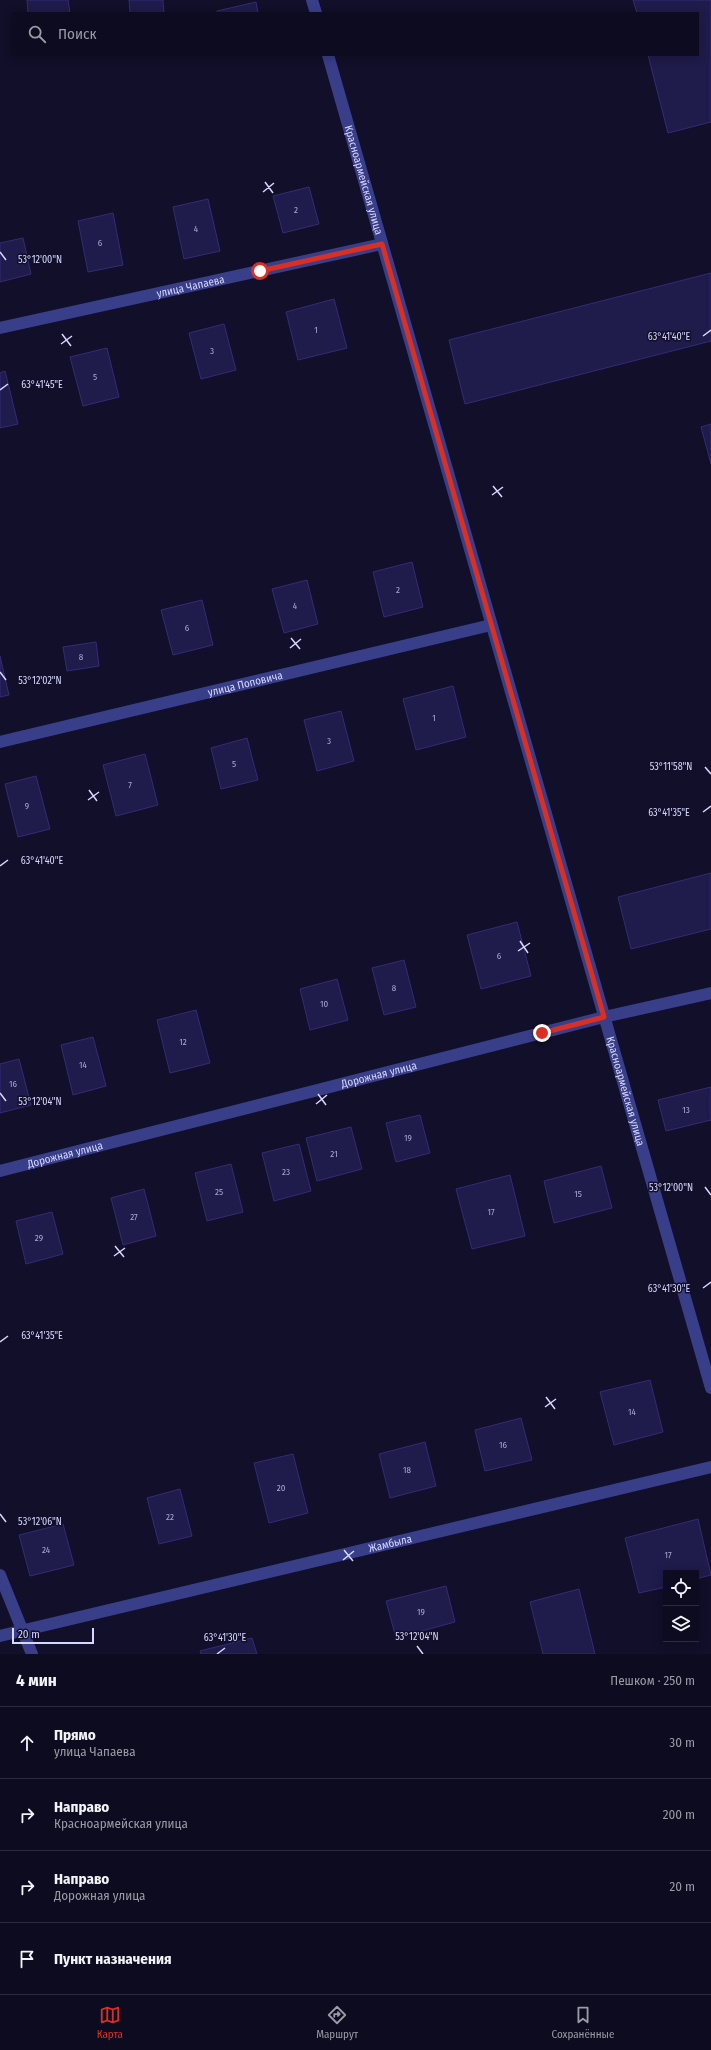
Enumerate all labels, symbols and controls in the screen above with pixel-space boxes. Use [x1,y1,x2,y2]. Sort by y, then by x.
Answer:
search box [12,12,699,56]
icon: search [26,23,48,45]
text: Поиск [58,25,96,43]
street label: Красноармейская улица [342,124,385,236]
house number: 2 [294,205,298,215]
house number: 4 [194,224,199,234]
house number: 6 [98,238,103,248]
text: 53°12'00"N [18,254,62,266]
route start [251,262,269,280]
street label: улица Чапаева [155,273,226,300]
house number: 1 [314,325,318,335]
text: 63°41'40"E [648,331,690,343]
house number: 3 [210,346,214,356]
house number: 5 [93,372,97,382]
text: 63°41'45"E [21,379,63,391]
house number: 2 [396,585,400,595]
house number: 4 [293,601,298,611]
house number: 6 [185,623,190,633]
house number: 8 [79,652,84,662]
street label: улица Поповича [207,669,284,699]
text: 53°12'02"N [18,675,62,687]
house number: 1 [432,713,436,723]
house number: 3 [327,736,331,746]
house number: 5 [232,759,236,769]
text: 53°11'58"N [650,761,692,773]
house number: 7 [128,780,132,790]
house number: 9 [25,801,29,811]
text: 63°41'35"E [648,807,690,819]
text: 63°41'40"E [21,855,63,867]
house number: 6 [497,951,502,961]
house number: 8 [392,983,397,993]
house number: 10 [320,999,328,1009]
route end [533,1024,551,1042]
street label: Красноармейская улица [603,1035,647,1148]
house number: 12 [179,1037,187,1047]
street label: Дорожная улица [339,1059,418,1091]
house number: 14 [79,1060,88,1070]
house number: 16 [9,1079,18,1089]
text: 53°12'04"N [18,1096,62,1108]
house number: 13 [682,1105,690,1115]
house number: 19 [404,1133,412,1143]
street label: Дорожная улица [25,1139,104,1171]
house number: 21 [330,1149,338,1159]
house number: 23 [282,1167,290,1177]
text: 53°12'00"N [649,1182,693,1194]
house number: 25 [215,1187,223,1197]
house number: 15 [574,1189,582,1199]
house number: 17 [487,1207,495,1217]
house number: 27 [130,1212,138,1222]
house number: 29 [35,1233,43,1243]
text: 63°41'30"E [648,1283,691,1295]
text: 63°41'35"E [21,1330,63,1342]
house number: 14 [628,1407,637,1417]
house number: 16 [499,1440,508,1450]
house number: 18 [403,1465,412,1475]
house number: 20 [277,1483,286,1493]
house number: 22 [166,1512,174,1522]
text: 53°12'06"N [18,1516,62,1528]
street label: Жамбыла [367,1532,413,1555]
house number: 24 [42,1545,51,1555]
house number: 17 [664,1550,672,1560]
map controls [663,1570,699,1642]
button: locate [663,1570,699,1606]
button: layers [663,1606,699,1642]
house number: 19 [417,1607,425,1617]
scale bar [12,1626,94,1645]
text: 20 m [18,1628,40,1641]
text: 53°12'04"N [395,1631,439,1643]
text: 63°41'30"E [204,1632,247,1644]
text: 4 мин [16,1670,57,1691]
text: Пешком · 250 m [610,1673,695,1688]
text: Прямо [54,1726,96,1744]
icon: ahead [16,1732,38,1754]
text: 30 m [669,1735,695,1750]
text: улица Чапаева [54,1744,136,1759]
text: Направо [54,1798,109,1816]
icon: right [16,1804,38,1826]
text: 200 m [663,1807,695,1822]
text: Красноармейская улица [54,1816,188,1831]
text: Направо [54,1870,109,1888]
icon: right [16,1876,38,1898]
text: 20 m [669,1879,695,1894]
text: Дорожная улица [54,1888,145,1903]
icon: arrive [16,1948,38,1970]
text: Пункт назначения [54,1950,172,1968]
tab: Карта [97,2004,123,2041]
tab: Маршрут [316,2004,358,2041]
tab: Сохранённые [552,2004,614,2041]

